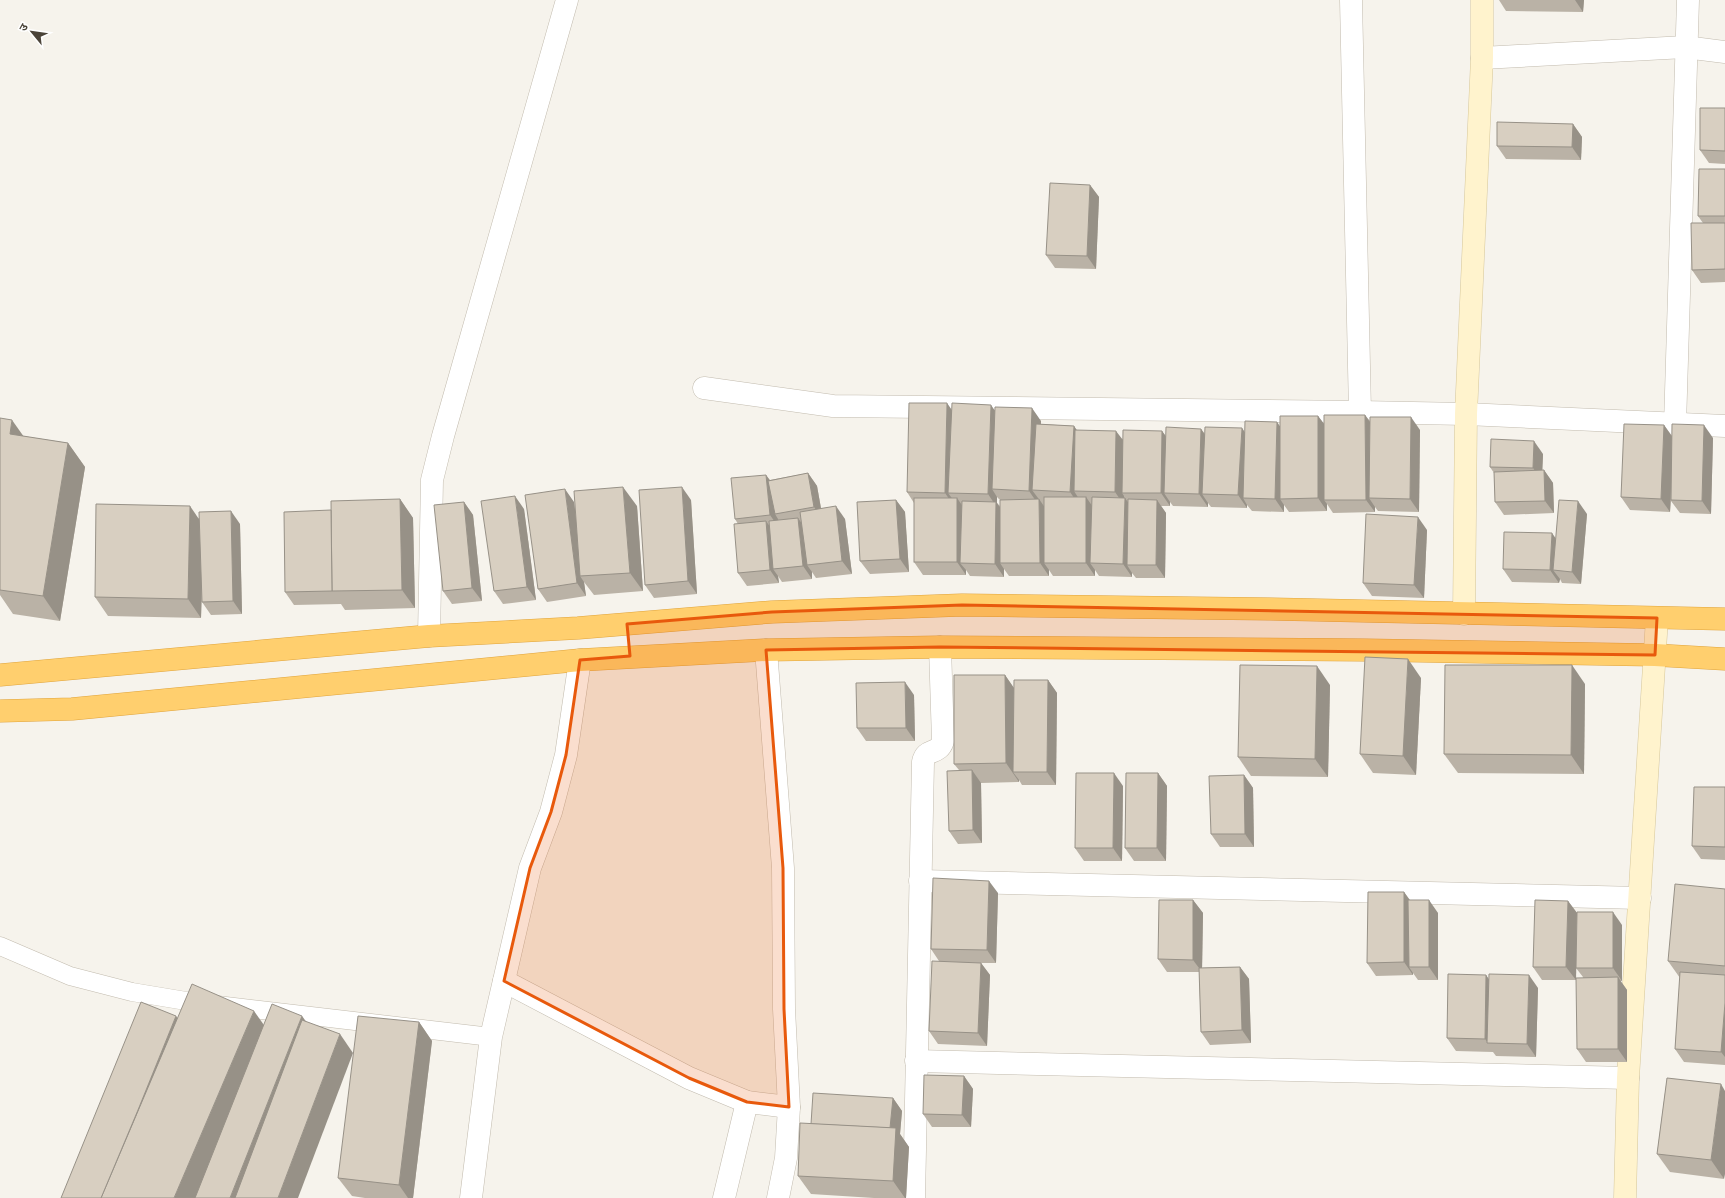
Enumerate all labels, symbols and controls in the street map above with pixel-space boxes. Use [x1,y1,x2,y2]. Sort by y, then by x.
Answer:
north arrow [12,12,52,52]
text: उ [15,20,31,33]

